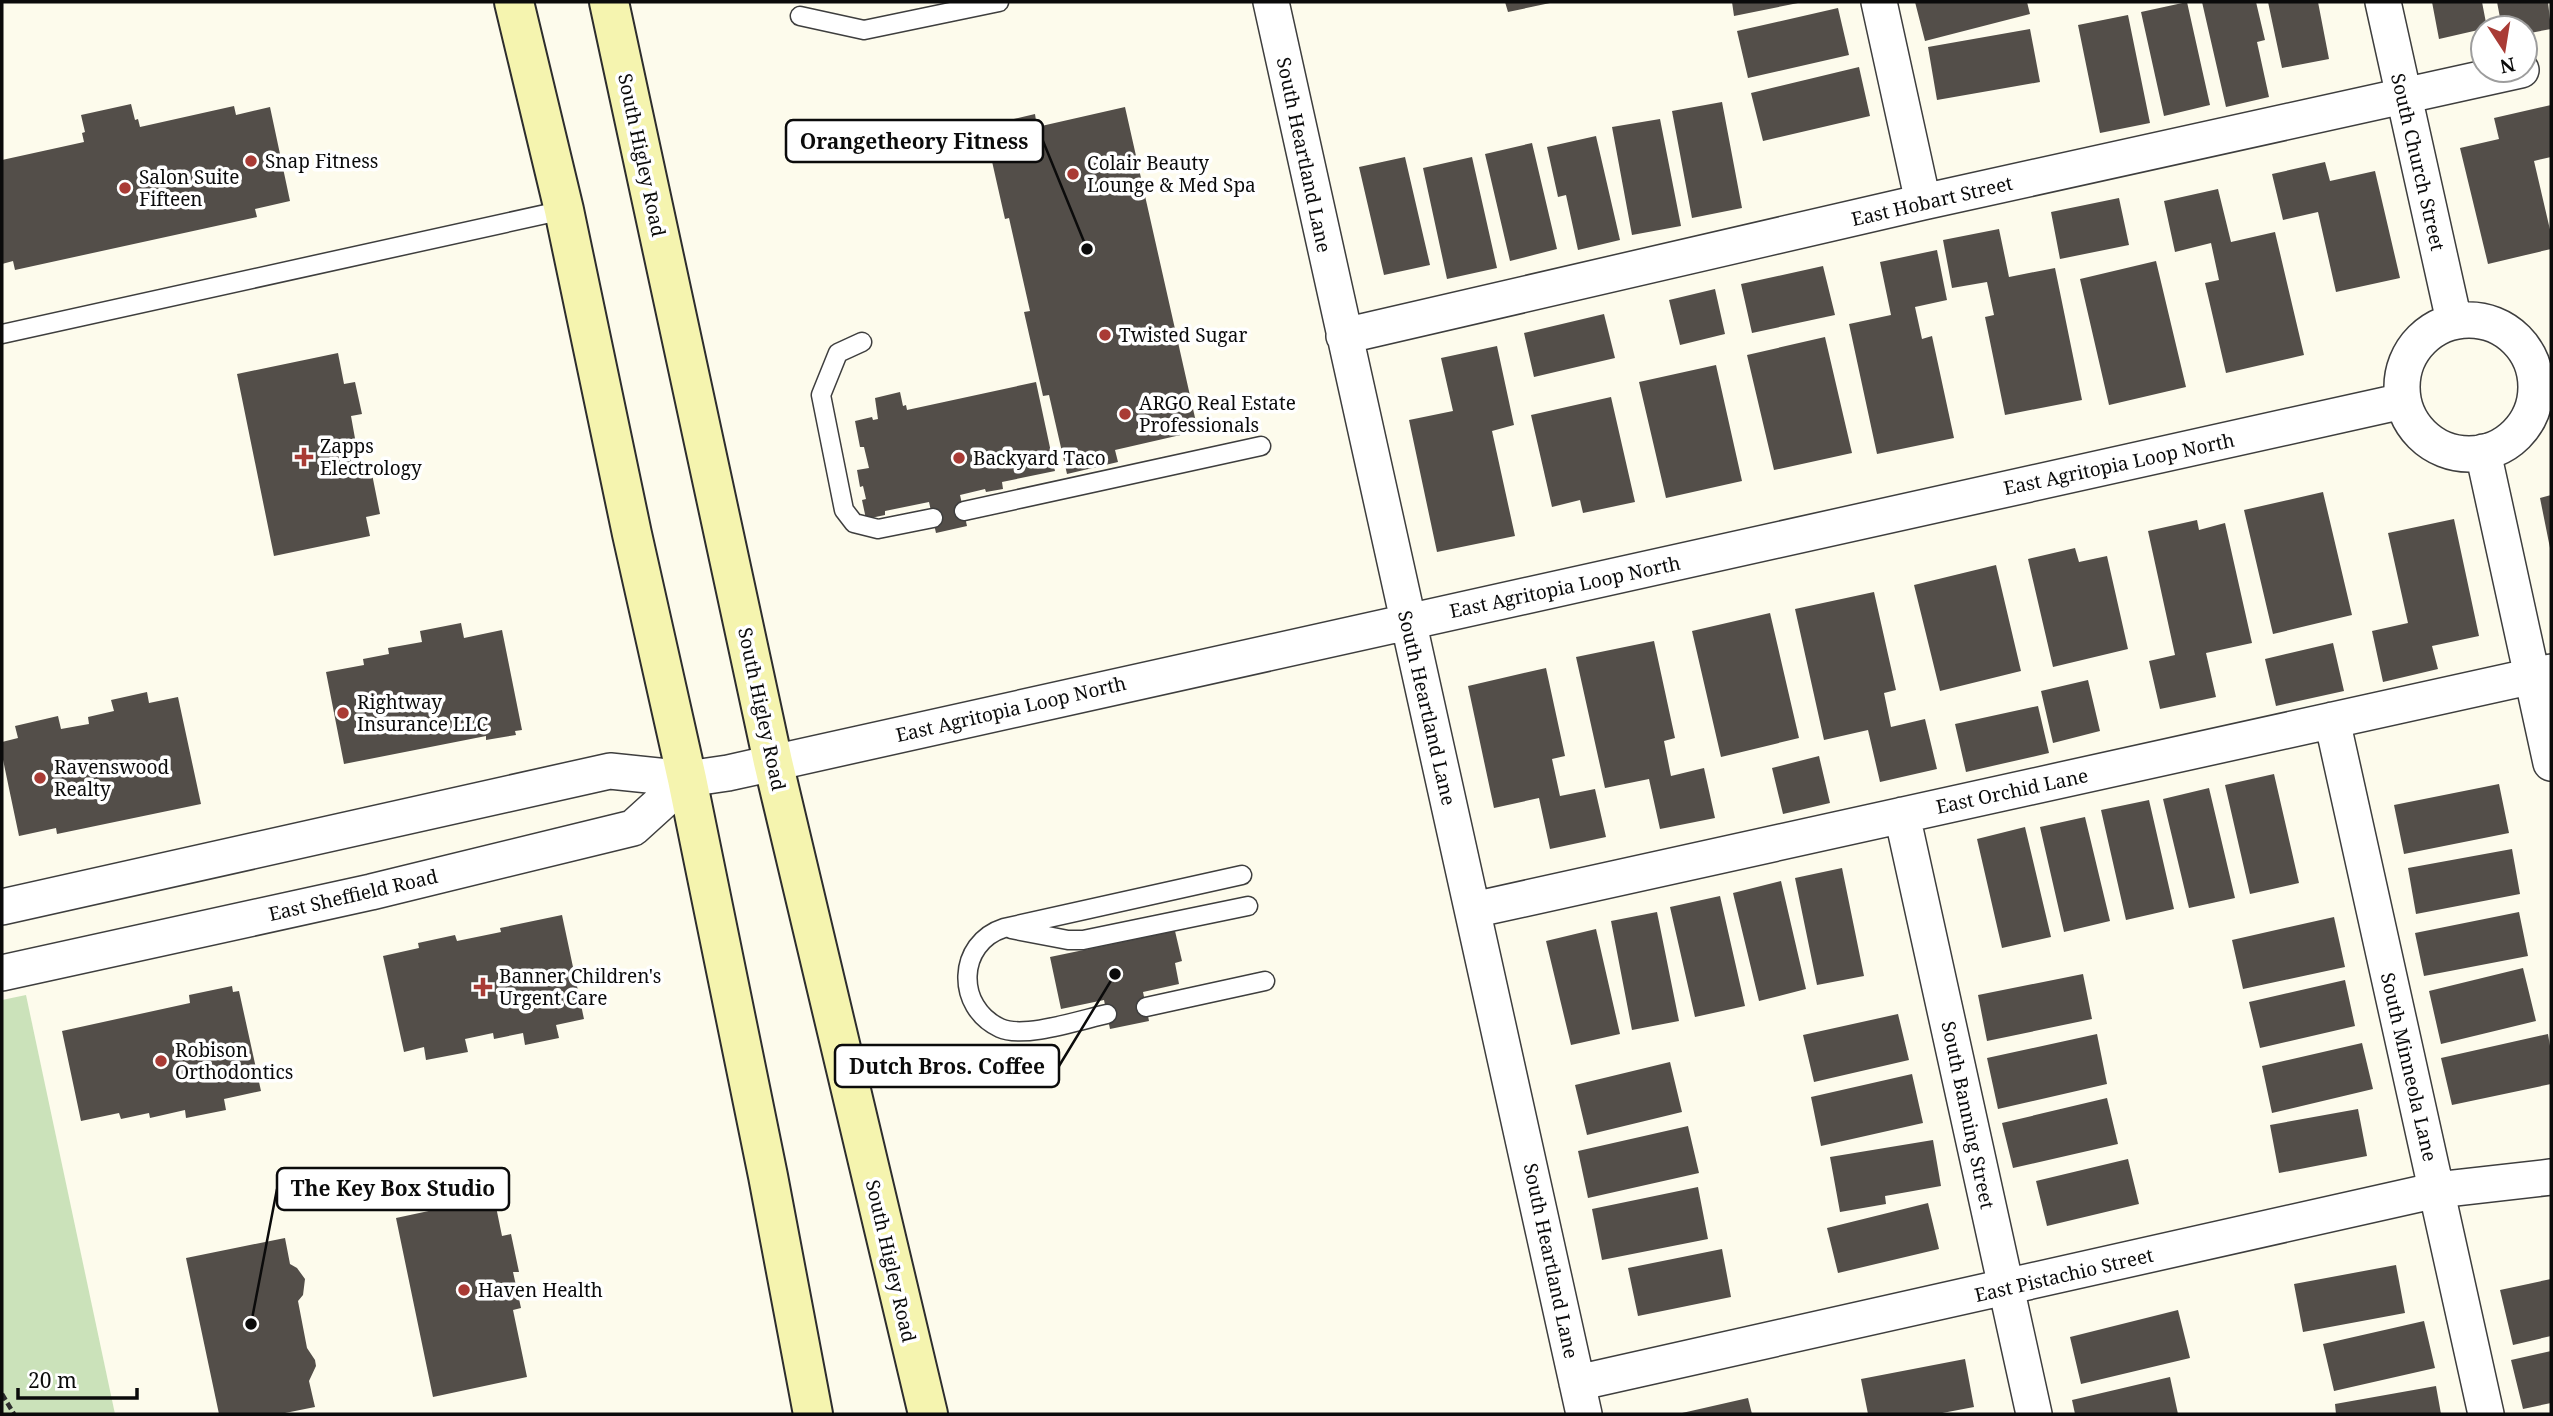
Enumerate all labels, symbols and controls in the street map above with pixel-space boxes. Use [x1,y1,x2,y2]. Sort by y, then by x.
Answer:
north arrow [2469,14,2539,84]
text: N [2497,51,2518,80]
street label: South Heartland Lane [1271,55,1337,255]
street label: South Higley Road [612,71,672,239]
street label: South Church Street [2385,71,2451,253]
callout: Orangetheory Fitness [786,120,1043,162]
text: Orangetheory Fitness [800,127,1028,155]
place label: Snap Fitness [265,148,378,174]
place label: Colair Beauty Lounge & Med Spa [1087,150,1256,198]
marker: Snap Fitness [243,153,259,169]
place label: Salon Suite Fifteen [139,164,239,212]
marker: Colair Beauty Lounge & Med Spa [1065,166,1081,182]
street label: East Hobart Street [1849,170,2015,232]
marker: Salon Suite Fifteen [117,180,133,196]
place label: Twisted Sugar [1119,322,1247,348]
marker: Twisted Sugar [1097,327,1113,343]
place label: ARGO Real Estate Professionals [1139,390,1296,438]
marker: ARGO Real Estate Professionals [1117,406,1133,422]
street label: East Agritopia Loop North [2001,427,2237,501]
place label: Zapps Electrology [320,433,422,481]
place label: Backyard Taco [973,445,1106,471]
marker: Zapps Electrology [294,447,314,467]
marker: Backyard Taco [951,450,967,466]
street label: East Agritopia Loop North [1447,550,1683,624]
street label: South Heartland Lane [1392,608,1462,808]
street label: South Higley Road [732,625,792,793]
street label: East Agritopia Loop North [893,670,1129,748]
place label: Rightway Insurance LLC [357,689,489,737]
marker: Rightway Insurance LLC [335,705,351,721]
place label: Ravenswood Realty [54,754,169,802]
street label: East Orchid Lane [1934,762,2090,820]
marker: Ravenswood Realty [32,770,48,786]
street label: East Sheffield Road [266,863,440,927]
place label: Banner Children's Urgent Care [499,963,661,1011]
street label: South Minneola Lane [2375,970,2443,1164]
marker: Banner Children's Urgent Care [473,977,493,997]
street label: South Banning Street [1935,1019,2001,1212]
place label: Robison Orthodontics [175,1037,293,1085]
callout: Dutch Bros. Coffee [835,1045,1059,1087]
text: Dutch Bros. Coffee [849,1052,1045,1080]
marker: Robison Orthodontics [153,1053,169,1069]
street label: South Heartland Lane [1518,1161,1584,1361]
callout: The Key Box Studio [277,1168,509,1210]
text: The Key Box Studio [291,1174,495,1202]
street label: South Higley Road [860,1177,922,1345]
street label: East Pistachio Street [1972,1242,2156,1308]
place label: Haven Health [478,1277,603,1303]
marker: Haven Health [456,1282,472,1298]
scale bar [18,1356,136,1400]
text: 20 m [28,1366,77,1394]

